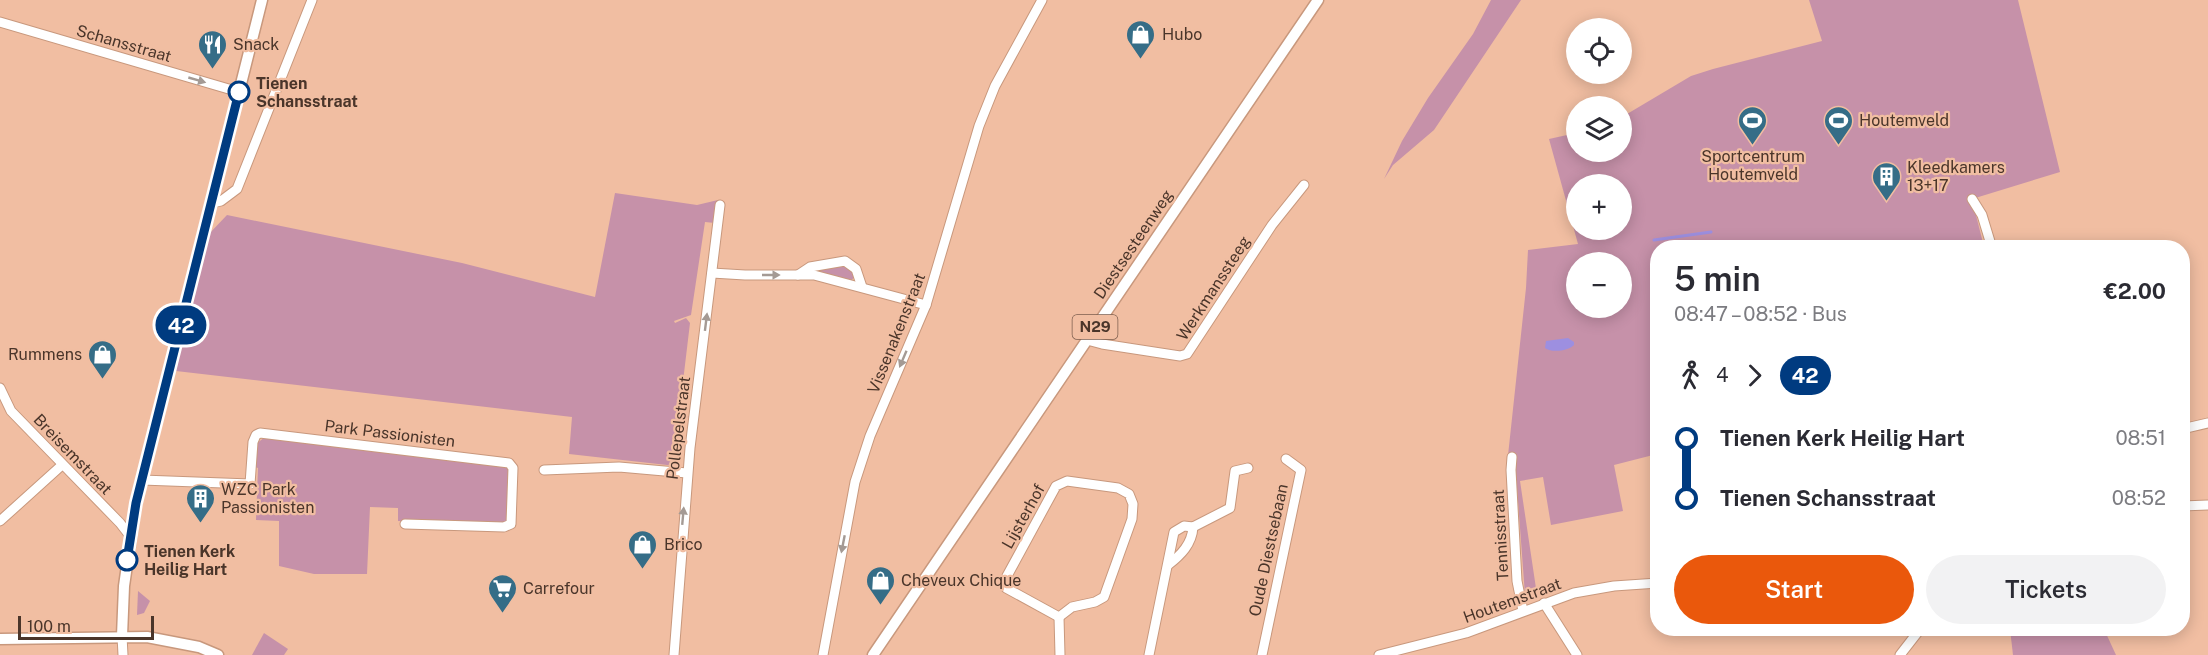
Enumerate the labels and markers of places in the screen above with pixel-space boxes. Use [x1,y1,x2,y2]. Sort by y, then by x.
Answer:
shop icon: Hubo [1125,18,1157,60]
place label: Hubo [1162,25,1202,44]
restaurant icon: Snack [196,28,228,70]
place label: Snack [233,35,279,54]
place label: Tienen Schansstraat [256,74,358,111]
marker: Tienen Schansstraat [228,81,250,103]
sports icon: Sportcentrum Houtemveld [1737,104,1769,146]
sports icon: Houtemveld [1822,104,1854,146]
place label: Houtemveld [1859,111,1949,130]
place label: Sportcentrum Houtemveld [1701,147,1805,184]
place label: Kleedkamers 13+17 [1907,158,2005,195]
building icon: Kleedkamers 13+17 [1870,160,1902,202]
shop icon: Rummens [87,338,119,380]
place label: Rummens [8,345,82,364]
place label: WZC Park Passionisten [221,480,314,517]
building icon: WZC Park Passionisten [184,482,216,524]
shop icon: Brico [627,528,659,570]
place label: Brico [664,535,703,554]
place label: Tienen Kerk Heilig Hart [144,542,235,579]
marker: Tienen Kerk Heilig Hart [116,549,138,571]
shop icon: Cheveux Chique [864,564,896,606]
place label: Cheveux Chique [901,571,1021,590]
supermarket icon: Carrefour [486,572,518,614]
place label: Carrefour [523,579,595,598]

